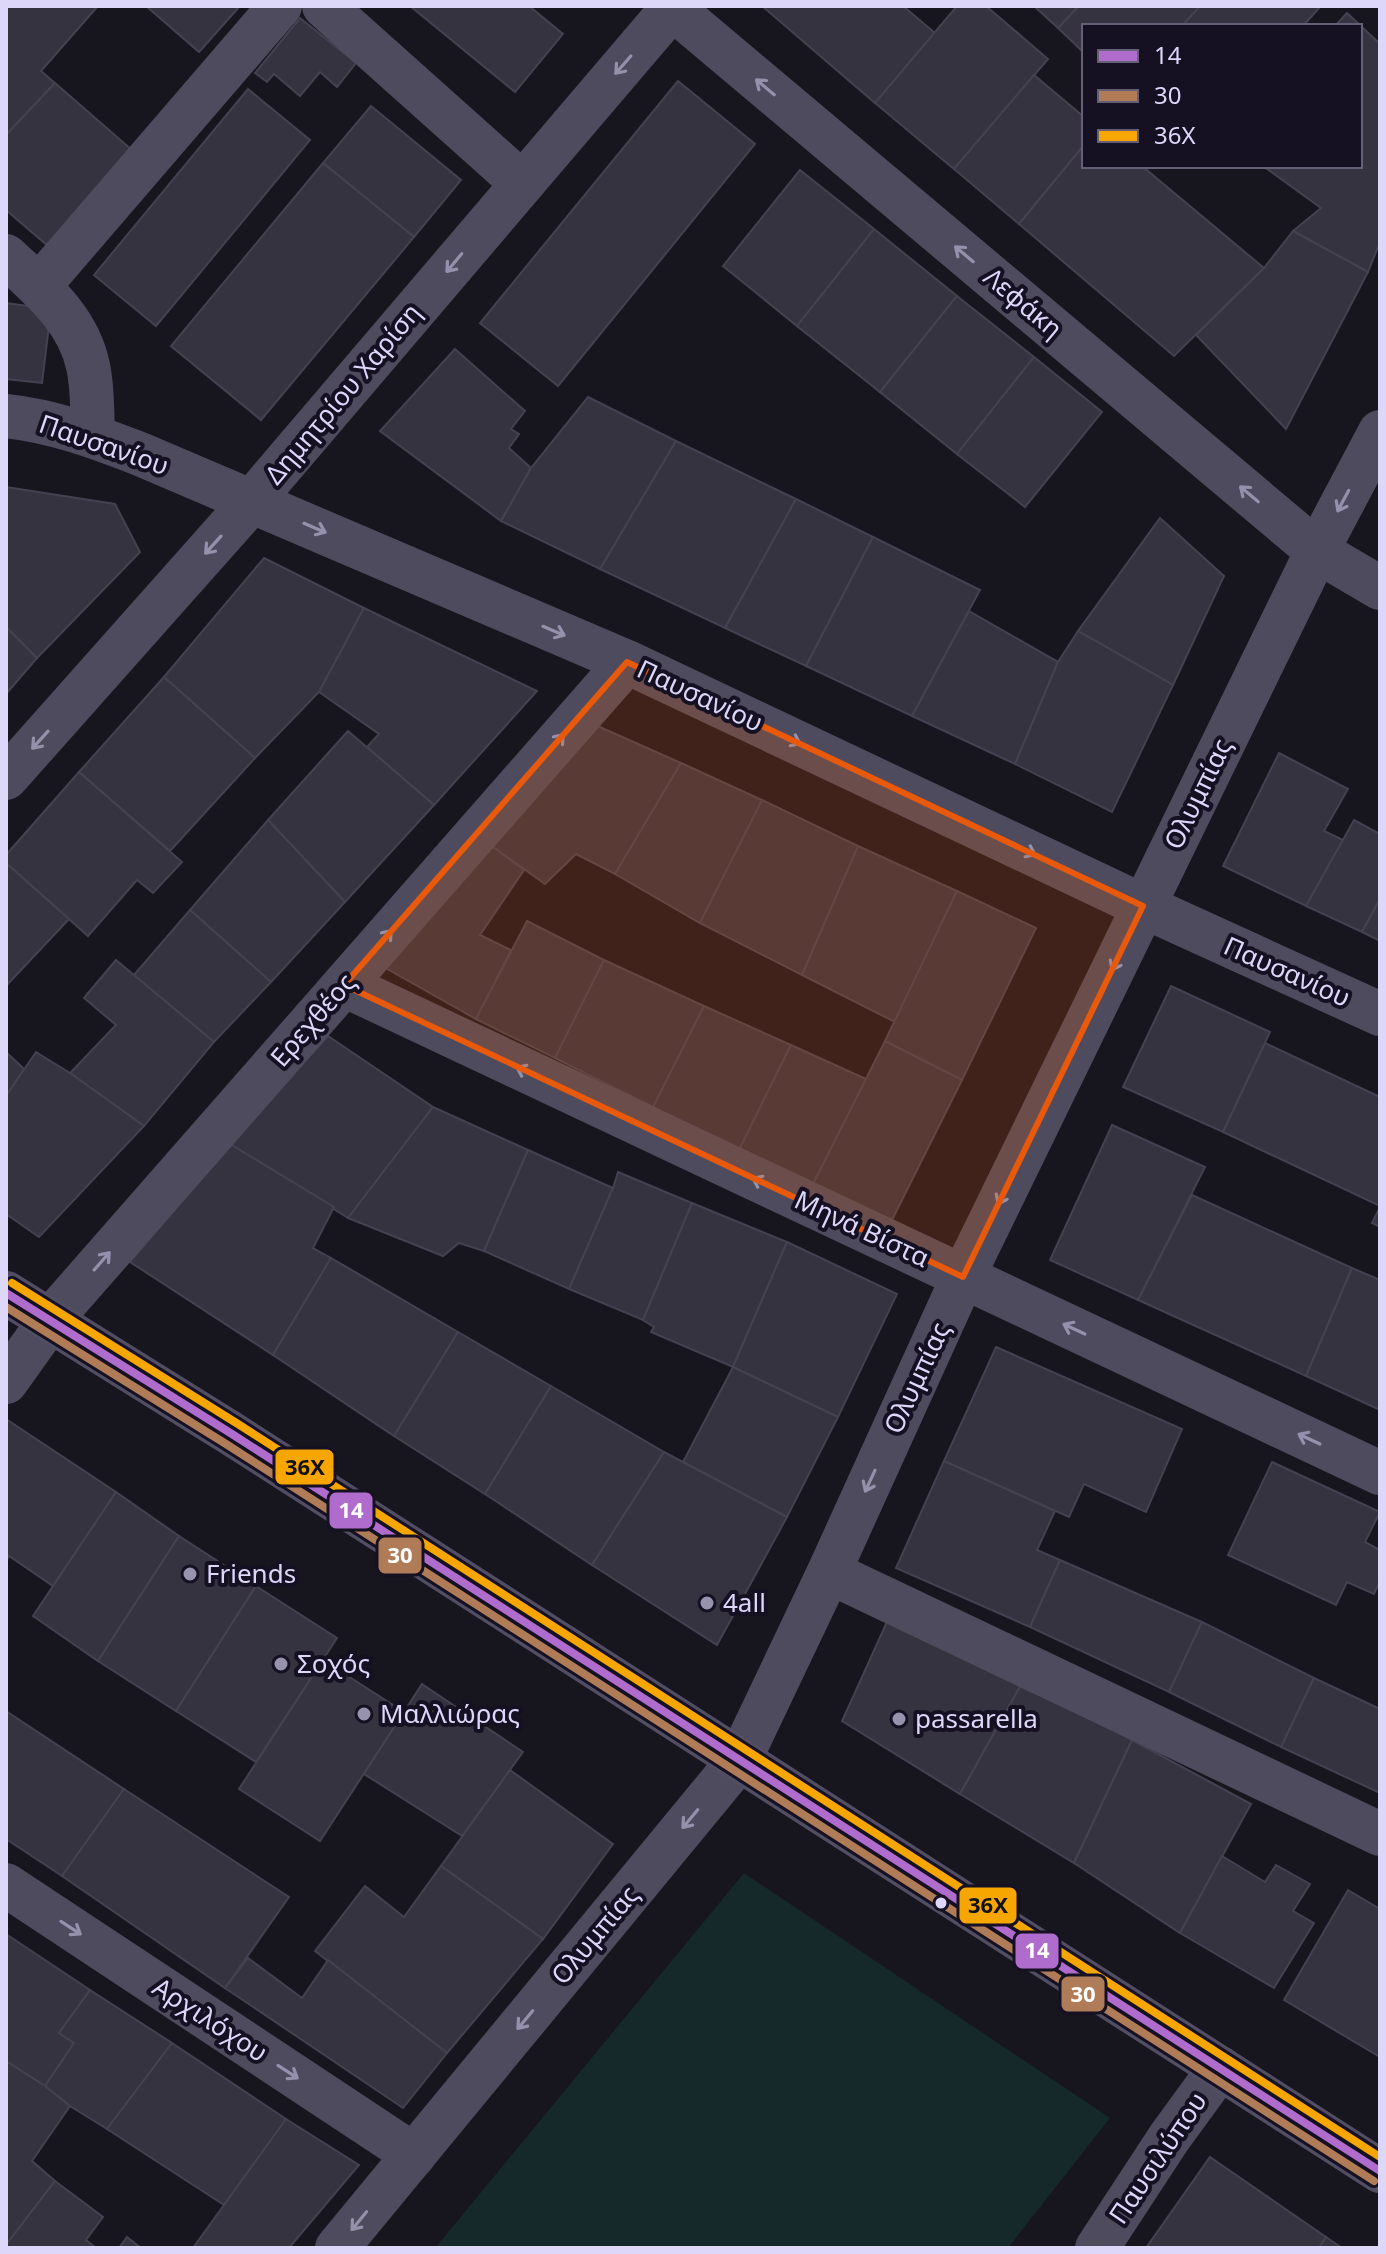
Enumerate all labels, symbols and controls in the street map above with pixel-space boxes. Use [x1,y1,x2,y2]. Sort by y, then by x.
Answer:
legend [1082,24,1362,168]
text: 14 [1154,38,1182,71]
one-way arrow [615,55,633,75]
one-way arrow [756,78,776,96]
text: 30 [1154,78,1181,111]
text: 36Χ [1154,118,1196,151]
one-way arrow [954,245,975,263]
one-way arrow [446,252,464,272]
street label: Λεφάκη [977,259,1071,346]
street label: Δημητρίου Χαρίση [256,295,429,491]
street label: Παυσανίου [35,405,174,483]
one-way arrow [1239,485,1260,503]
one-way arrow [1335,489,1351,512]
one-way arrow [302,522,327,537]
one-way arrow [204,535,222,555]
one-way arrow [541,624,566,639]
street label: Παυσανίου [632,650,769,740]
one-way arrow [31,729,49,749]
one-way arrow [778,732,802,747]
street label: Ολυμπίας [1155,732,1239,855]
one-way arrow [547,734,565,754]
one-way arrow [1013,843,1037,858]
street label: Παυσανίου [1219,927,1356,1015]
one-way arrow [375,929,393,949]
one-way arrow [1108,948,1123,971]
street label: Ερεχθέος [262,965,363,1074]
one-way arrow [516,1064,540,1079]
one-way arrow [751,1175,775,1190]
street label: Μηνά Βίστα [789,1181,936,1275]
one-way arrow [995,1182,1010,1206]
one-way arrow [93,1251,111,1271]
street label: Ολυμπίας [875,1316,958,1439]
one-way arrow [1062,1321,1086,1336]
one-way arrow [1298,1431,1322,1446]
line badge: 36Χ [274,1448,335,1486]
text: 36Χ [285,1451,325,1481]
one-way arrow [862,1468,877,1492]
line badge: 14 [328,1491,374,1530]
text: 14 [338,1494,364,1524]
line badge: 30 [377,1536,423,1575]
text: 30 [387,1539,413,1569]
place label: Friends [206,1555,296,1591]
marker: Friends [181,1565,199,1583]
place label: 4all [723,1584,766,1620]
marker: 4all [698,1594,716,1612]
place label: Σοχός [297,1645,370,1681]
marker: Σοχός [272,1655,290,1673]
place label: Μαλλιώρας [380,1695,520,1731]
place label: passarella [915,1700,1038,1736]
marker: Μαλλιώρας [355,1705,373,1723]
marker: passarella [890,1710,908,1728]
one-way arrow [681,1808,699,1829]
street label: Ολυμπίας [542,1877,646,1992]
line badge: 36Χ [958,1886,1018,1925]
text: 36Χ [968,1889,1008,1919]
unlabelled marker [933,1895,949,1911]
one-way arrow [59,1920,82,1936]
line badge: 14 [1014,1932,1060,1970]
text: 14 [1024,1934,1050,1964]
street label: Αρχιλόχου [146,1969,275,2070]
line badge: 30 [1060,1975,1106,2013]
text: 30 [1070,1978,1096,2008]
one-way arrow [516,2009,534,2030]
one-way arrow [276,2064,299,2080]
street label: Παυσιλύπου [1100,2084,1215,2230]
one-way arrow [351,2210,369,2231]

